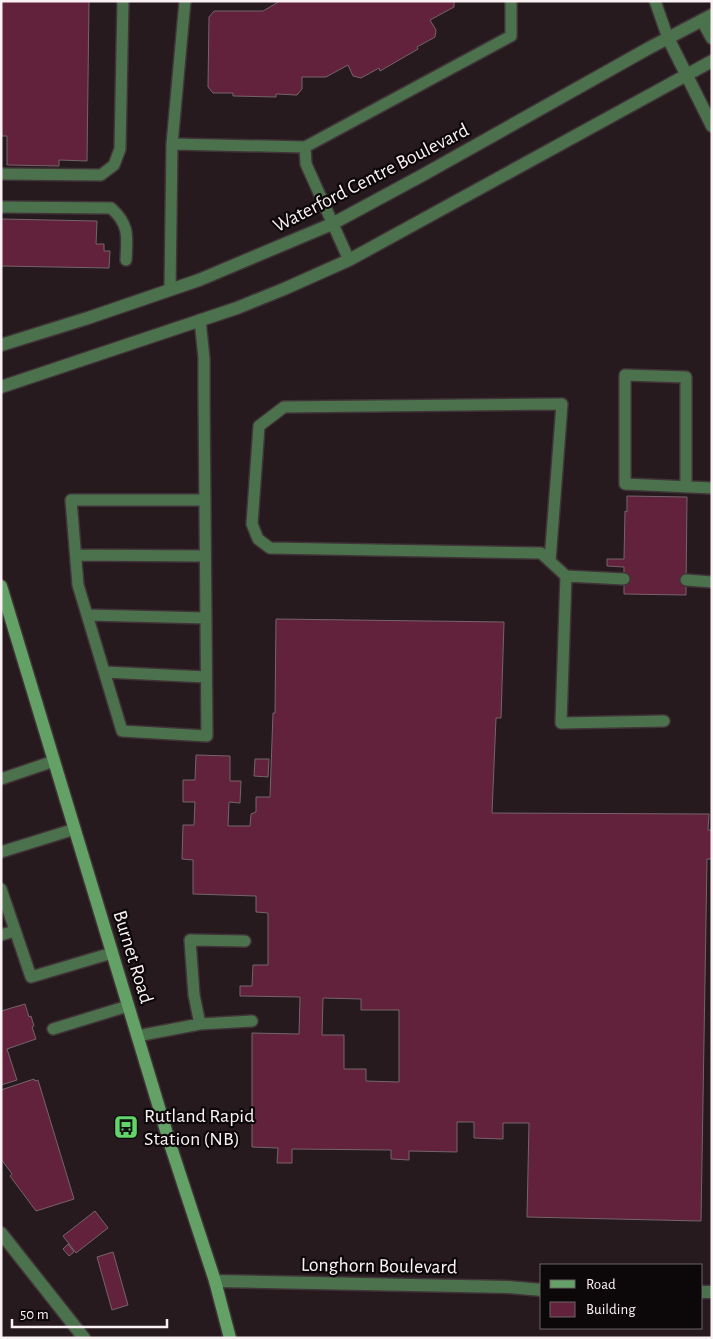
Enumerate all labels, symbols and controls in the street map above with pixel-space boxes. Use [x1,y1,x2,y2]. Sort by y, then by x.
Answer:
street label: Waterford Centre Boulevard [270,120,472,236]
street label: Burnet Road [109,908,157,1006]
place label: Rutland Rapid Station (NB) [144,1106,255,1149]
bus stop icon: Rutland Rapid Station (NB) [113,1114,139,1140]
street label: Longhorn Boulevard [301,1255,457,1277]
legend [540,1264,703,1329]
text: Road [586,1277,616,1292]
scale bar [12,1296,168,1328]
text: Building [586,1302,636,1317]
text: 50 m [20,1307,49,1322]

